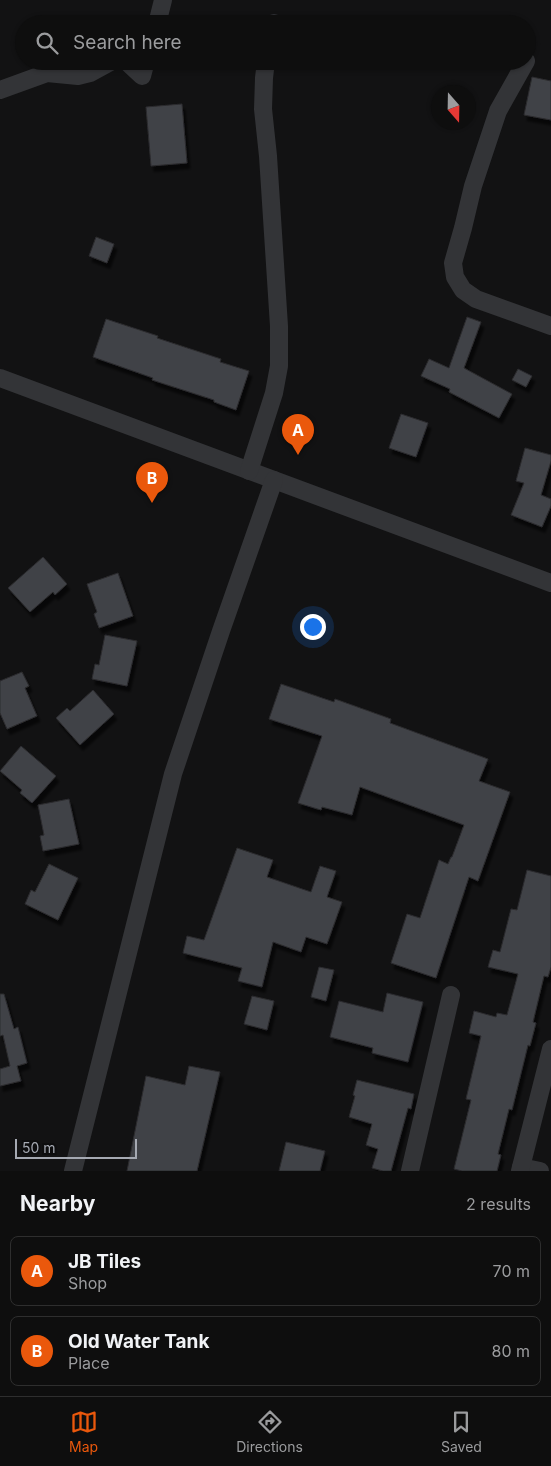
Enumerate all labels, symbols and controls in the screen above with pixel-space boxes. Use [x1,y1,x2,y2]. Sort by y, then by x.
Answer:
search box [15,15,536,70]
icon: search [33,29,61,57]
text: Search here [73,31,182,54]
north arrow [431,85,476,130]
pin: A [282,414,314,455]
pin: B [136,462,168,503]
your location [300,614,326,640]
scale bar [15,1136,138,1159]
text: 50 m [22,1139,56,1156]
text: Nearby [20,1191,95,1216]
text: 2 results [466,1194,531,1214]
text: JB Tiles [68,1250,141,1273]
text: A [31,1261,43,1281]
text: 70 m [493,1261,530,1281]
text: Shop [68,1273,107,1293]
text: Old Water Tank [68,1330,209,1353]
text: B [32,1341,42,1361]
text: 80 m [491,1341,530,1361]
text: Place [68,1353,110,1373]
tab: Map [69,1408,98,1455]
tab: Directions [236,1408,303,1455]
tab: Saved [441,1408,482,1455]

